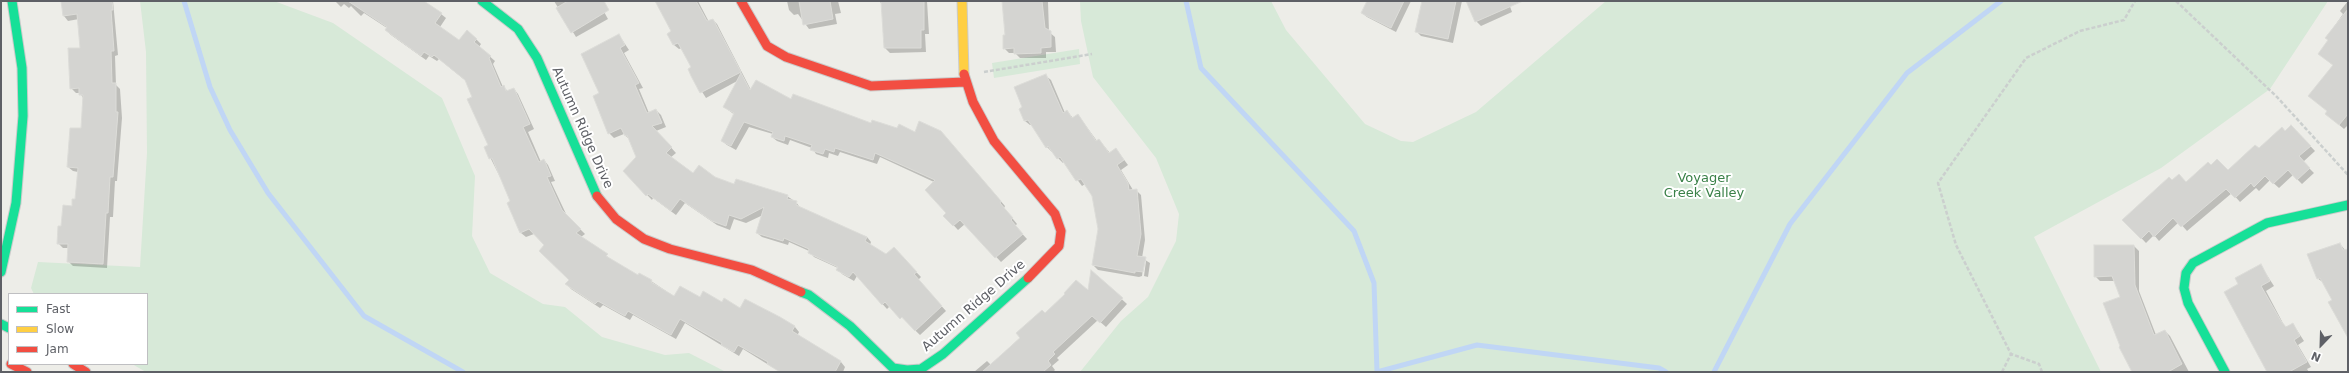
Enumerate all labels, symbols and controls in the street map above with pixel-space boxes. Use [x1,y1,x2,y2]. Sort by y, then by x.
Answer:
street label: Autumn Ridge Drive [548,65,616,191]
park label: Voyager Creek Valley [1664,171,1744,202]
street label: Autumn Ridge Drive [919,257,1029,355]
legend [8,293,148,365]
text: Fast [46,302,70,316]
text: Slow [46,322,74,336]
north arrow [2301,325,2341,365]
text: Jam [46,342,69,356]
text: N [2309,349,2323,364]

